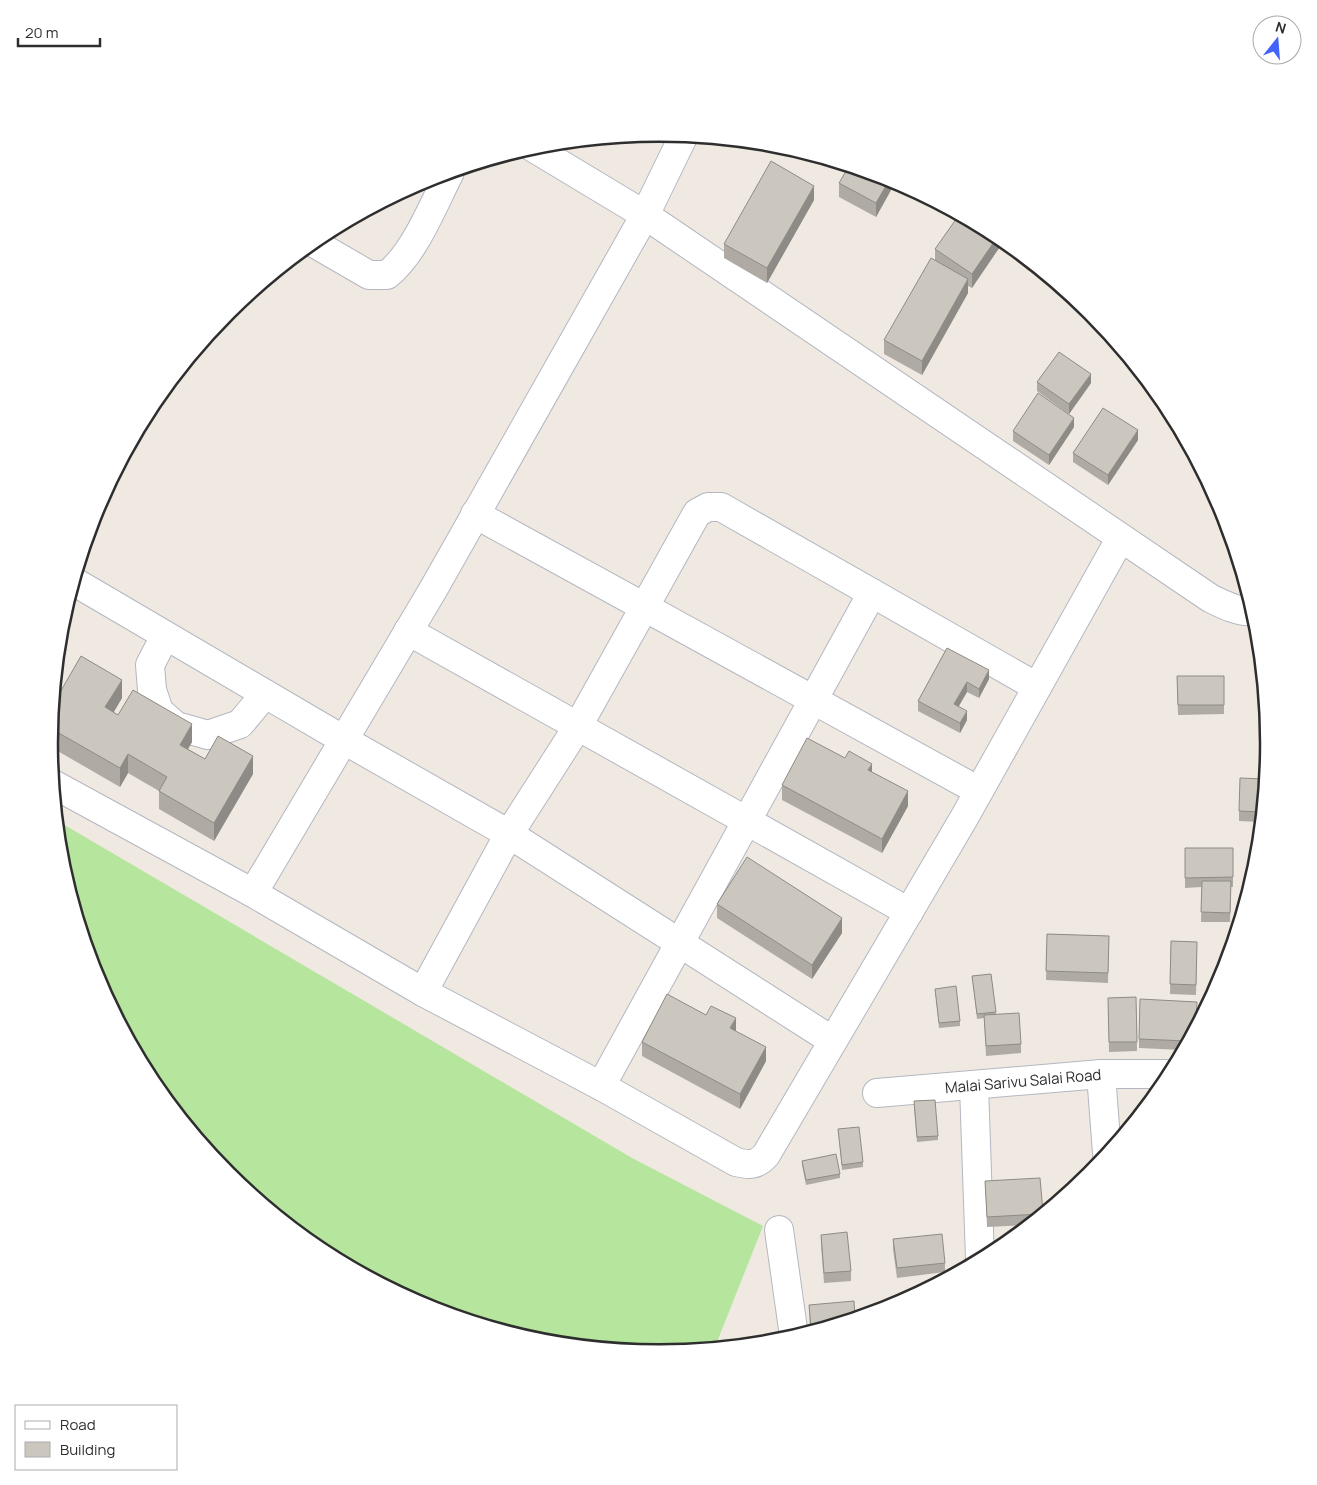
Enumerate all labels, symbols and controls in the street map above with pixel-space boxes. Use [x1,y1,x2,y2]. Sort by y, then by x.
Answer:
scale bar [18,15,100,47]
north arrow [1252,15,1302,65]
text: N [1273,17,1289,38]
text: 20 m [25,22,58,43]
street label: Malai Sarivu Salai Road [944,1064,1102,1098]
legend [15,1405,178,1470]
text: Road [60,1414,96,1435]
text: Building [60,1439,115,1460]

